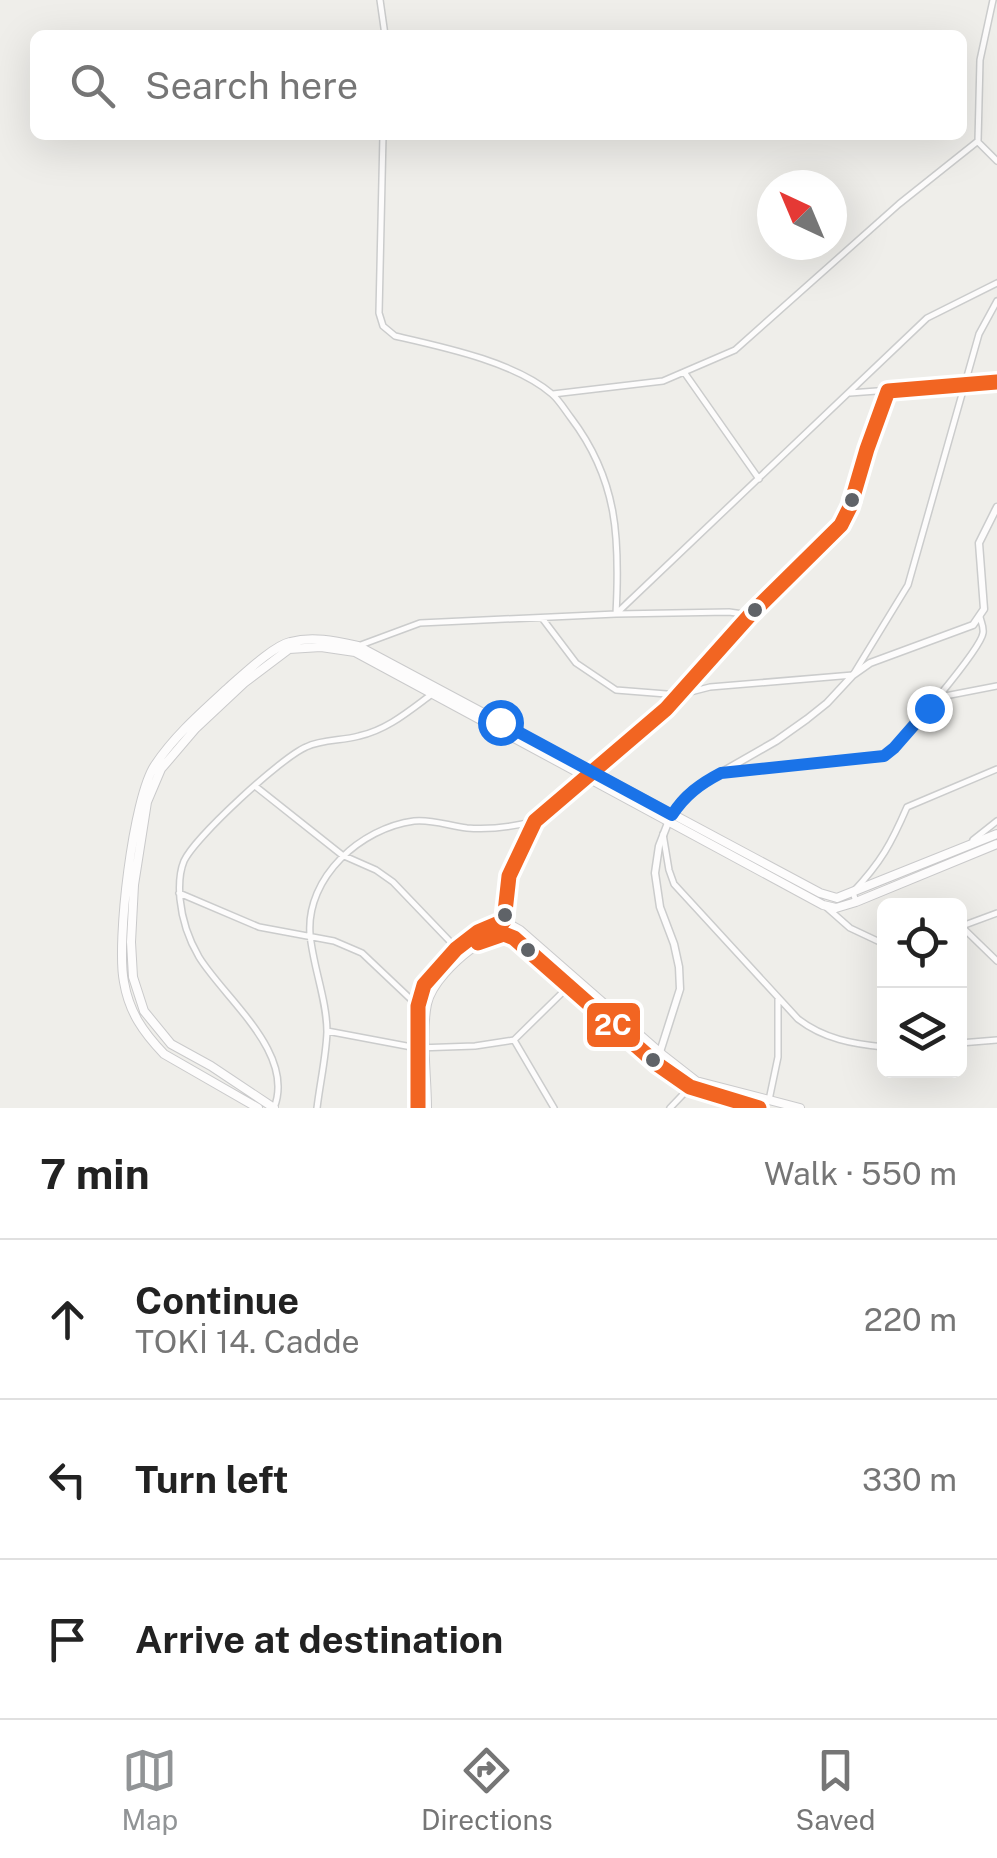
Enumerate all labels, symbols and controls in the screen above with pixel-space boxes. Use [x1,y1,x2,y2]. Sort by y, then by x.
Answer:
search box [30,30,967,140]
icon: search [65,58,120,113]
text: Search here [145,63,358,108]
north arrow [757,170,847,260]
unlabelled marker [842,490,862,510]
unlabelled marker [745,600,765,620]
route end [907,686,953,732]
route start [478,700,524,746]
map controls [877,898,967,1078]
button: locate [877,898,967,988]
unlabelled marker [495,905,515,925]
unlabelled marker [518,940,538,960]
button: layers [877,988,967,1078]
line badge: 2C [585,1001,642,1049]
text: 2C [594,1008,632,1041]
unlabelled marker [643,1050,663,1070]
text: 7 min [40,1149,150,1198]
text: Walk · 550 m [764,1155,957,1192]
text: Continue [135,1278,299,1323]
icon: ahead [40,1292,95,1347]
text: 220 m [864,1301,957,1338]
text: TOKİ 14. Cadde [135,1323,360,1360]
icon: left [40,1452,95,1507]
text: Turn left [135,1457,289,1502]
text: 330 m [862,1461,957,1498]
icon: arrive [40,1612,95,1667]
text: Arrive at destination [135,1617,503,1662]
tab: Map [121,1743,178,1836]
tab: Directions [421,1743,553,1836]
tab: Saved [795,1743,876,1836]

